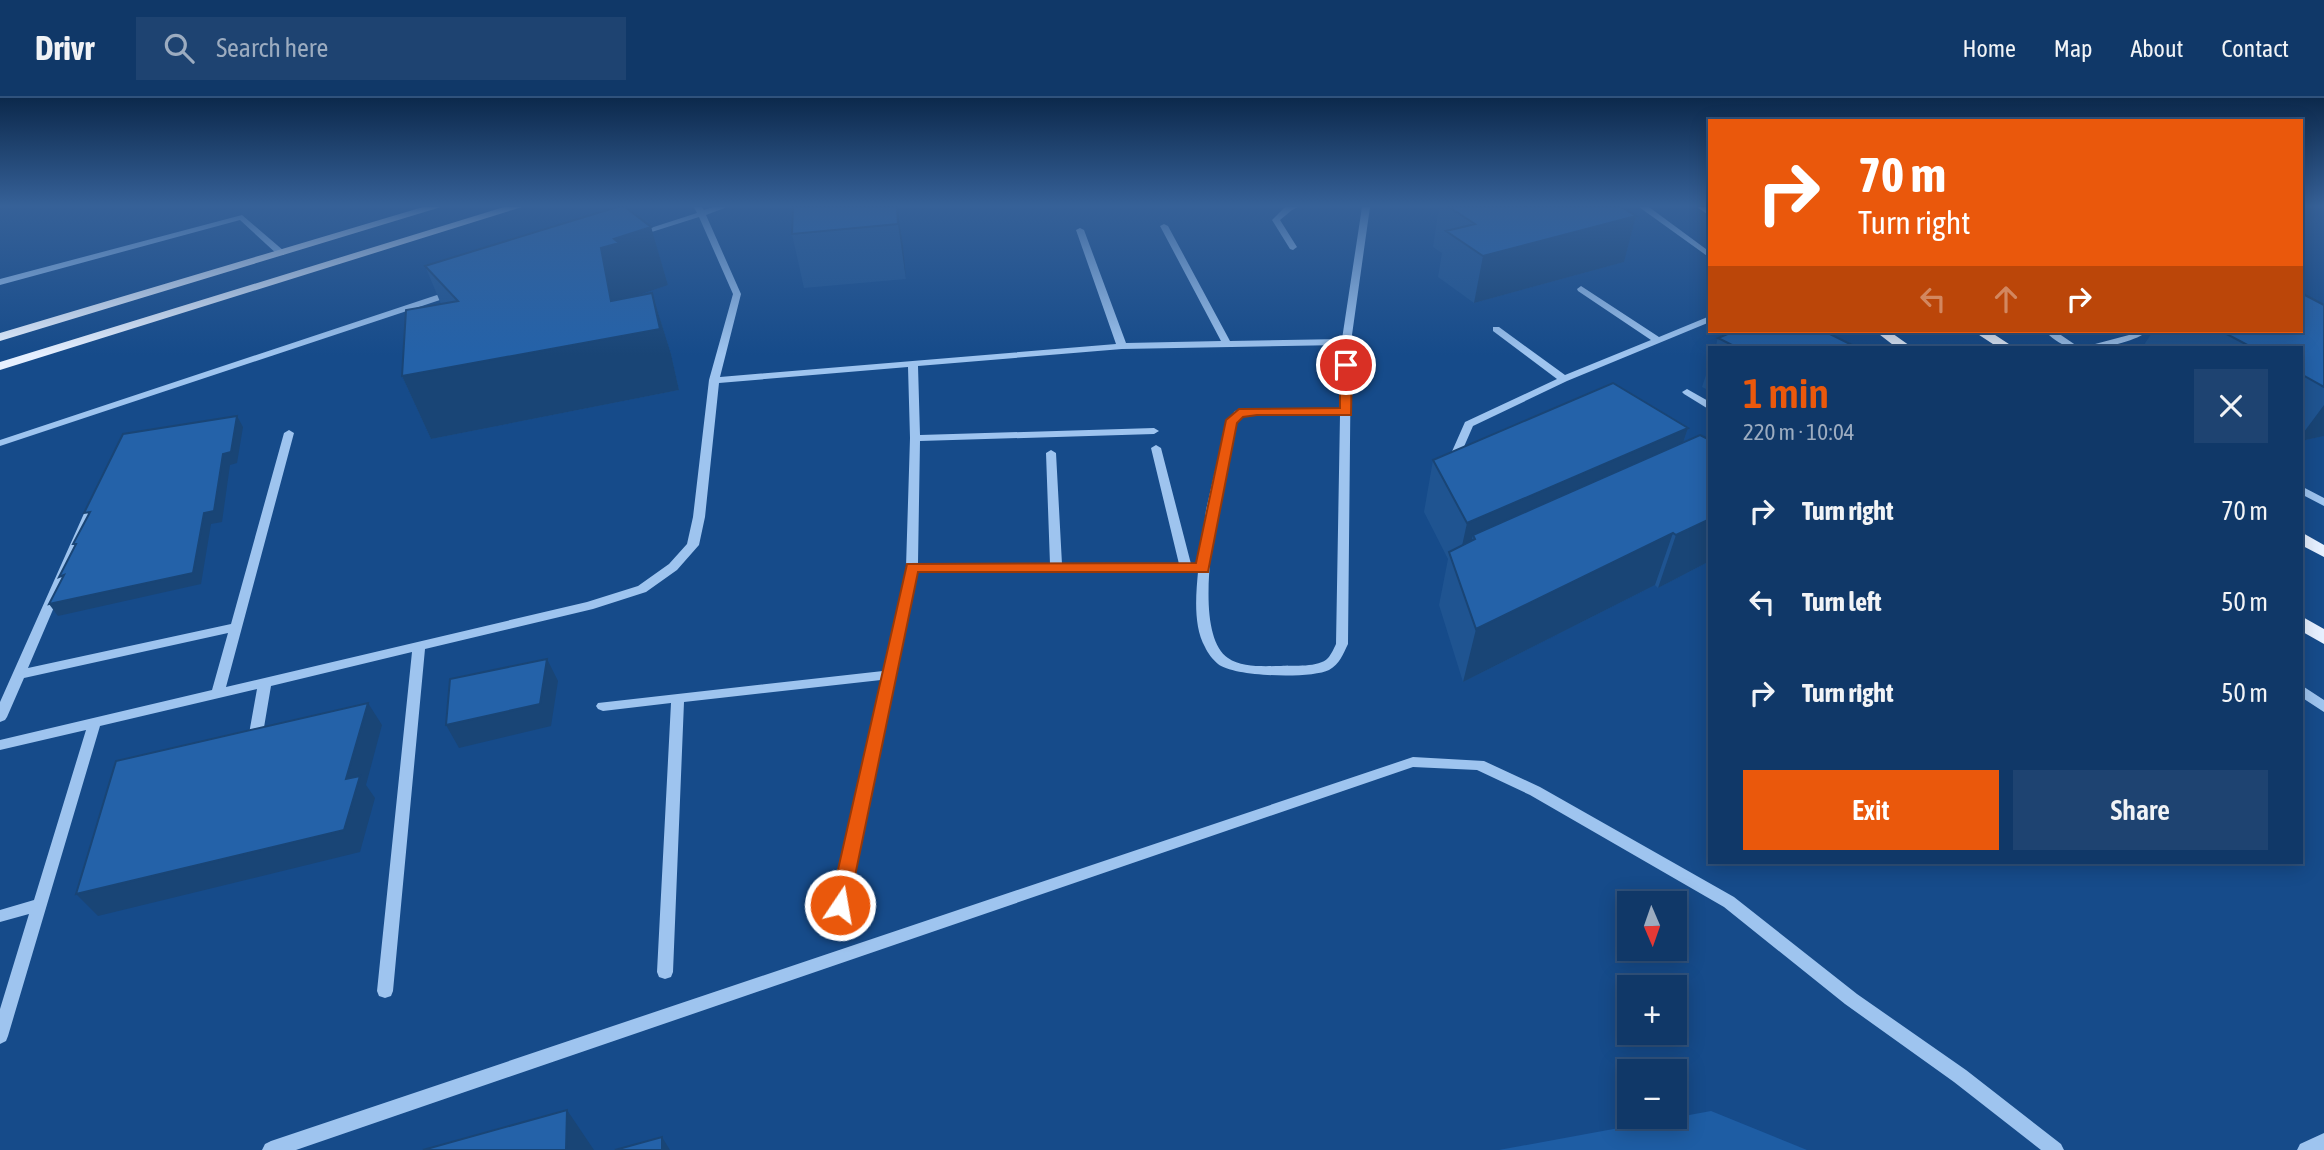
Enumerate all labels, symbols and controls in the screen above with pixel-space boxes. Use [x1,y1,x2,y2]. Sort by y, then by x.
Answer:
search box [136,17,626,80]
text: Drivr [35,29,94,67]
icon: search [160,29,198,67]
text: Search here [216,33,328,63]
text: Home [1962,35,2016,62]
text: Map [2054,35,2092,62]
text: About [2130,35,2183,62]
text: Contact [2221,35,2289,62]
text: 70 m [1858,146,1946,202]
icon: right [1743,147,1834,238]
text: Turn right [1858,204,1971,241]
icon: left [1914,280,1952,318]
icon: ahead [1987,280,2025,318]
icon: right [2060,280,2098,318]
pin [1316,335,1376,395]
icon: arrive [1327,346,1365,384]
text: 1 min [1743,369,1829,417]
button: close [2194,369,2268,443]
text: 220 m · 10:04 [1743,419,1855,445]
icon: right [1743,492,1781,530]
text: Turn right [1802,496,1893,526]
text: 70 m [2221,496,2268,526]
icon: left [1743,583,1781,621]
text: Turn left [1802,587,1882,617]
text: 50 m [2221,587,2268,617]
icon: right [1743,674,1781,712]
text: Turn right [1802,678,1893,708]
text: 50 m [2221,678,2268,708]
button: Exit [1743,770,1999,850]
button: Share [2013,770,2268,850]
position arrow [803,868,877,942]
north arrow [1617,891,1687,961]
map controls [1617,891,1687,1129]
button: + [1617,975,1687,1045]
button: − [1617,1059,1687,1129]

